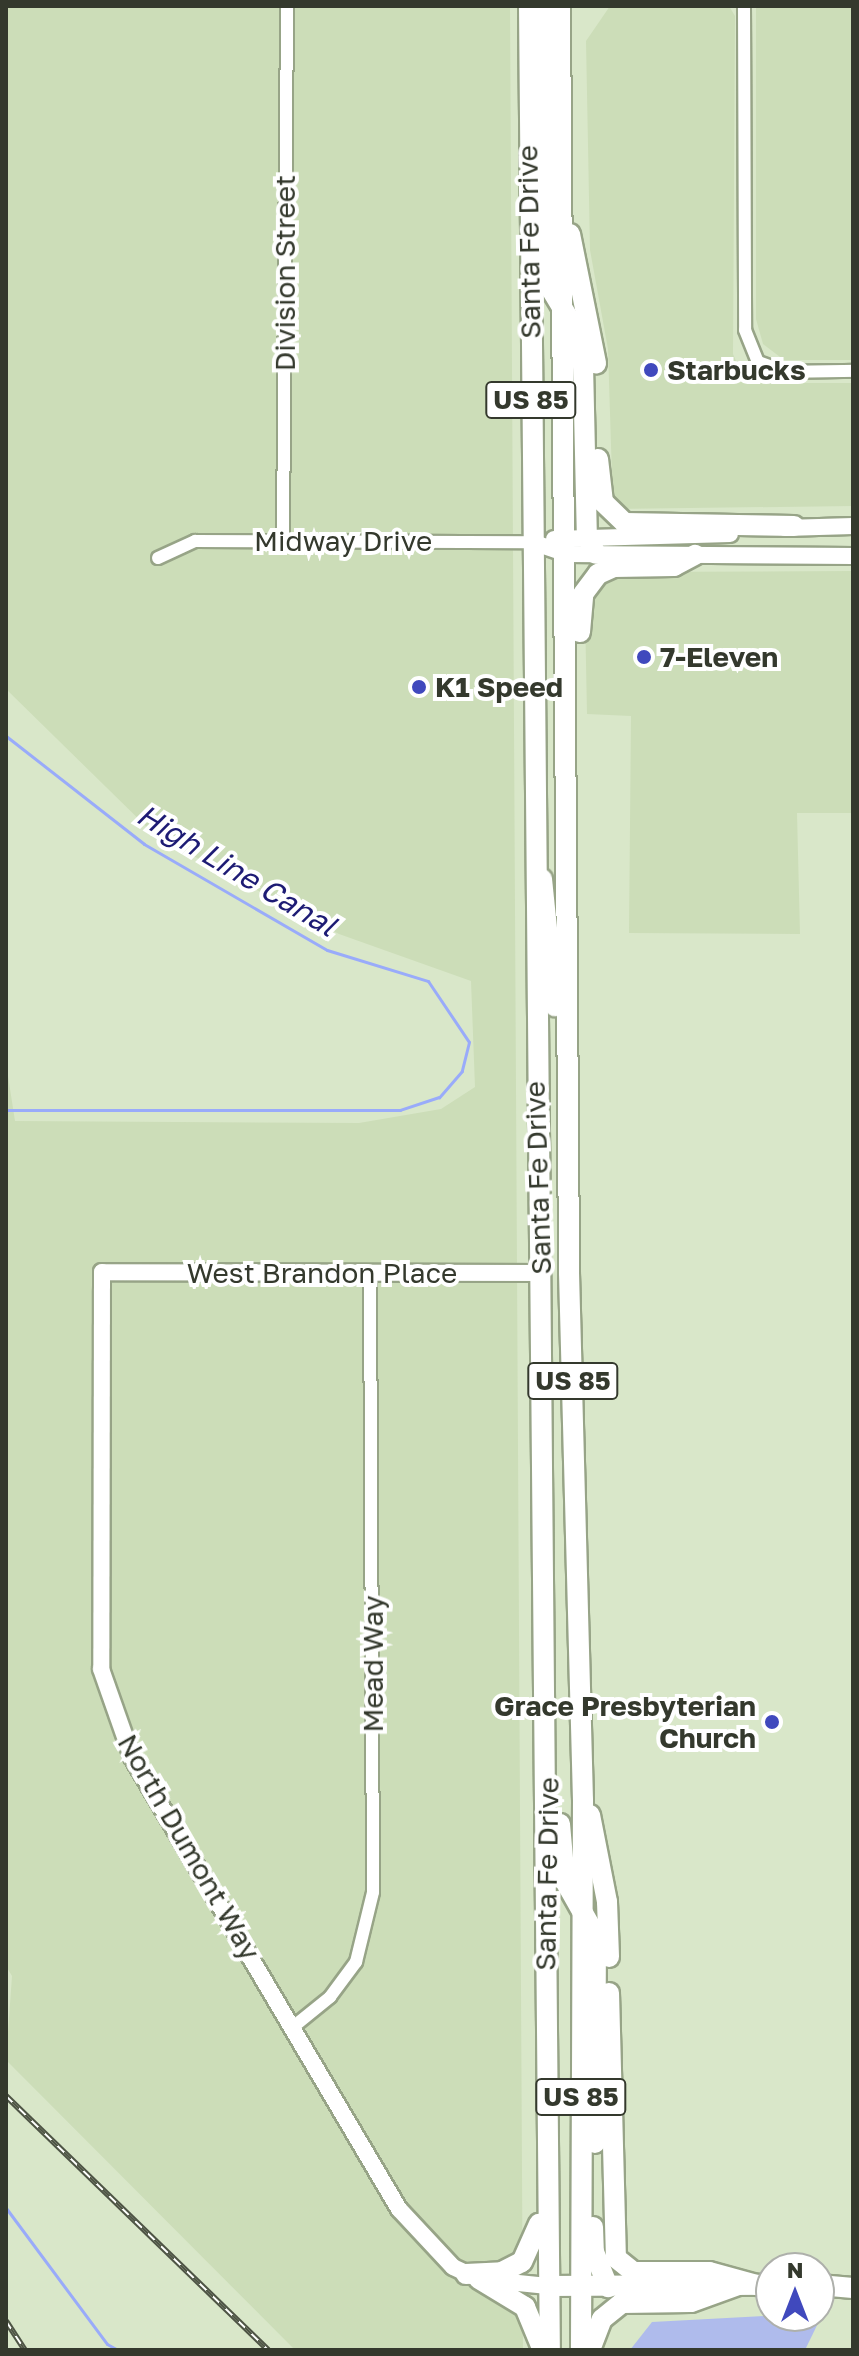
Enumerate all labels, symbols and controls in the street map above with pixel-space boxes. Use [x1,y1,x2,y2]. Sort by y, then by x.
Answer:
street label: Santa Fe Drive [511,145,547,339]
street label: Division Street [268,175,302,371]
place label: Starbucks [667,353,806,387]
marker: Starbucks [642,361,660,379]
road number: US 85 [485,378,577,422]
street label: Midway Drive [254,524,432,558]
place label: 7-Eleven [660,640,778,674]
marker: 7-Eleven [635,648,653,666]
place label: K1 Speed [435,670,563,704]
marker: K1 Speed [410,678,428,696]
water label: High Line Canal [131,796,343,944]
street label: Santa Fe Drive [518,1081,558,1275]
street label: West Brandon Place [187,1256,457,1290]
road number: US 85 [527,1359,619,1403]
street label: Mead Way [356,1595,390,1733]
place label: Grace Presbyterian Church [494,1689,756,1755]
marker: Grace Presbyterian Church [763,1713,781,1731]
street label: North Dumont Way [111,1728,267,1966]
street label: Santa Fe Drive [529,1777,565,1971]
road number: US 85 [535,2075,627,2119]
north arrow [755,2252,835,2332]
text: N [787,2256,803,2283]

